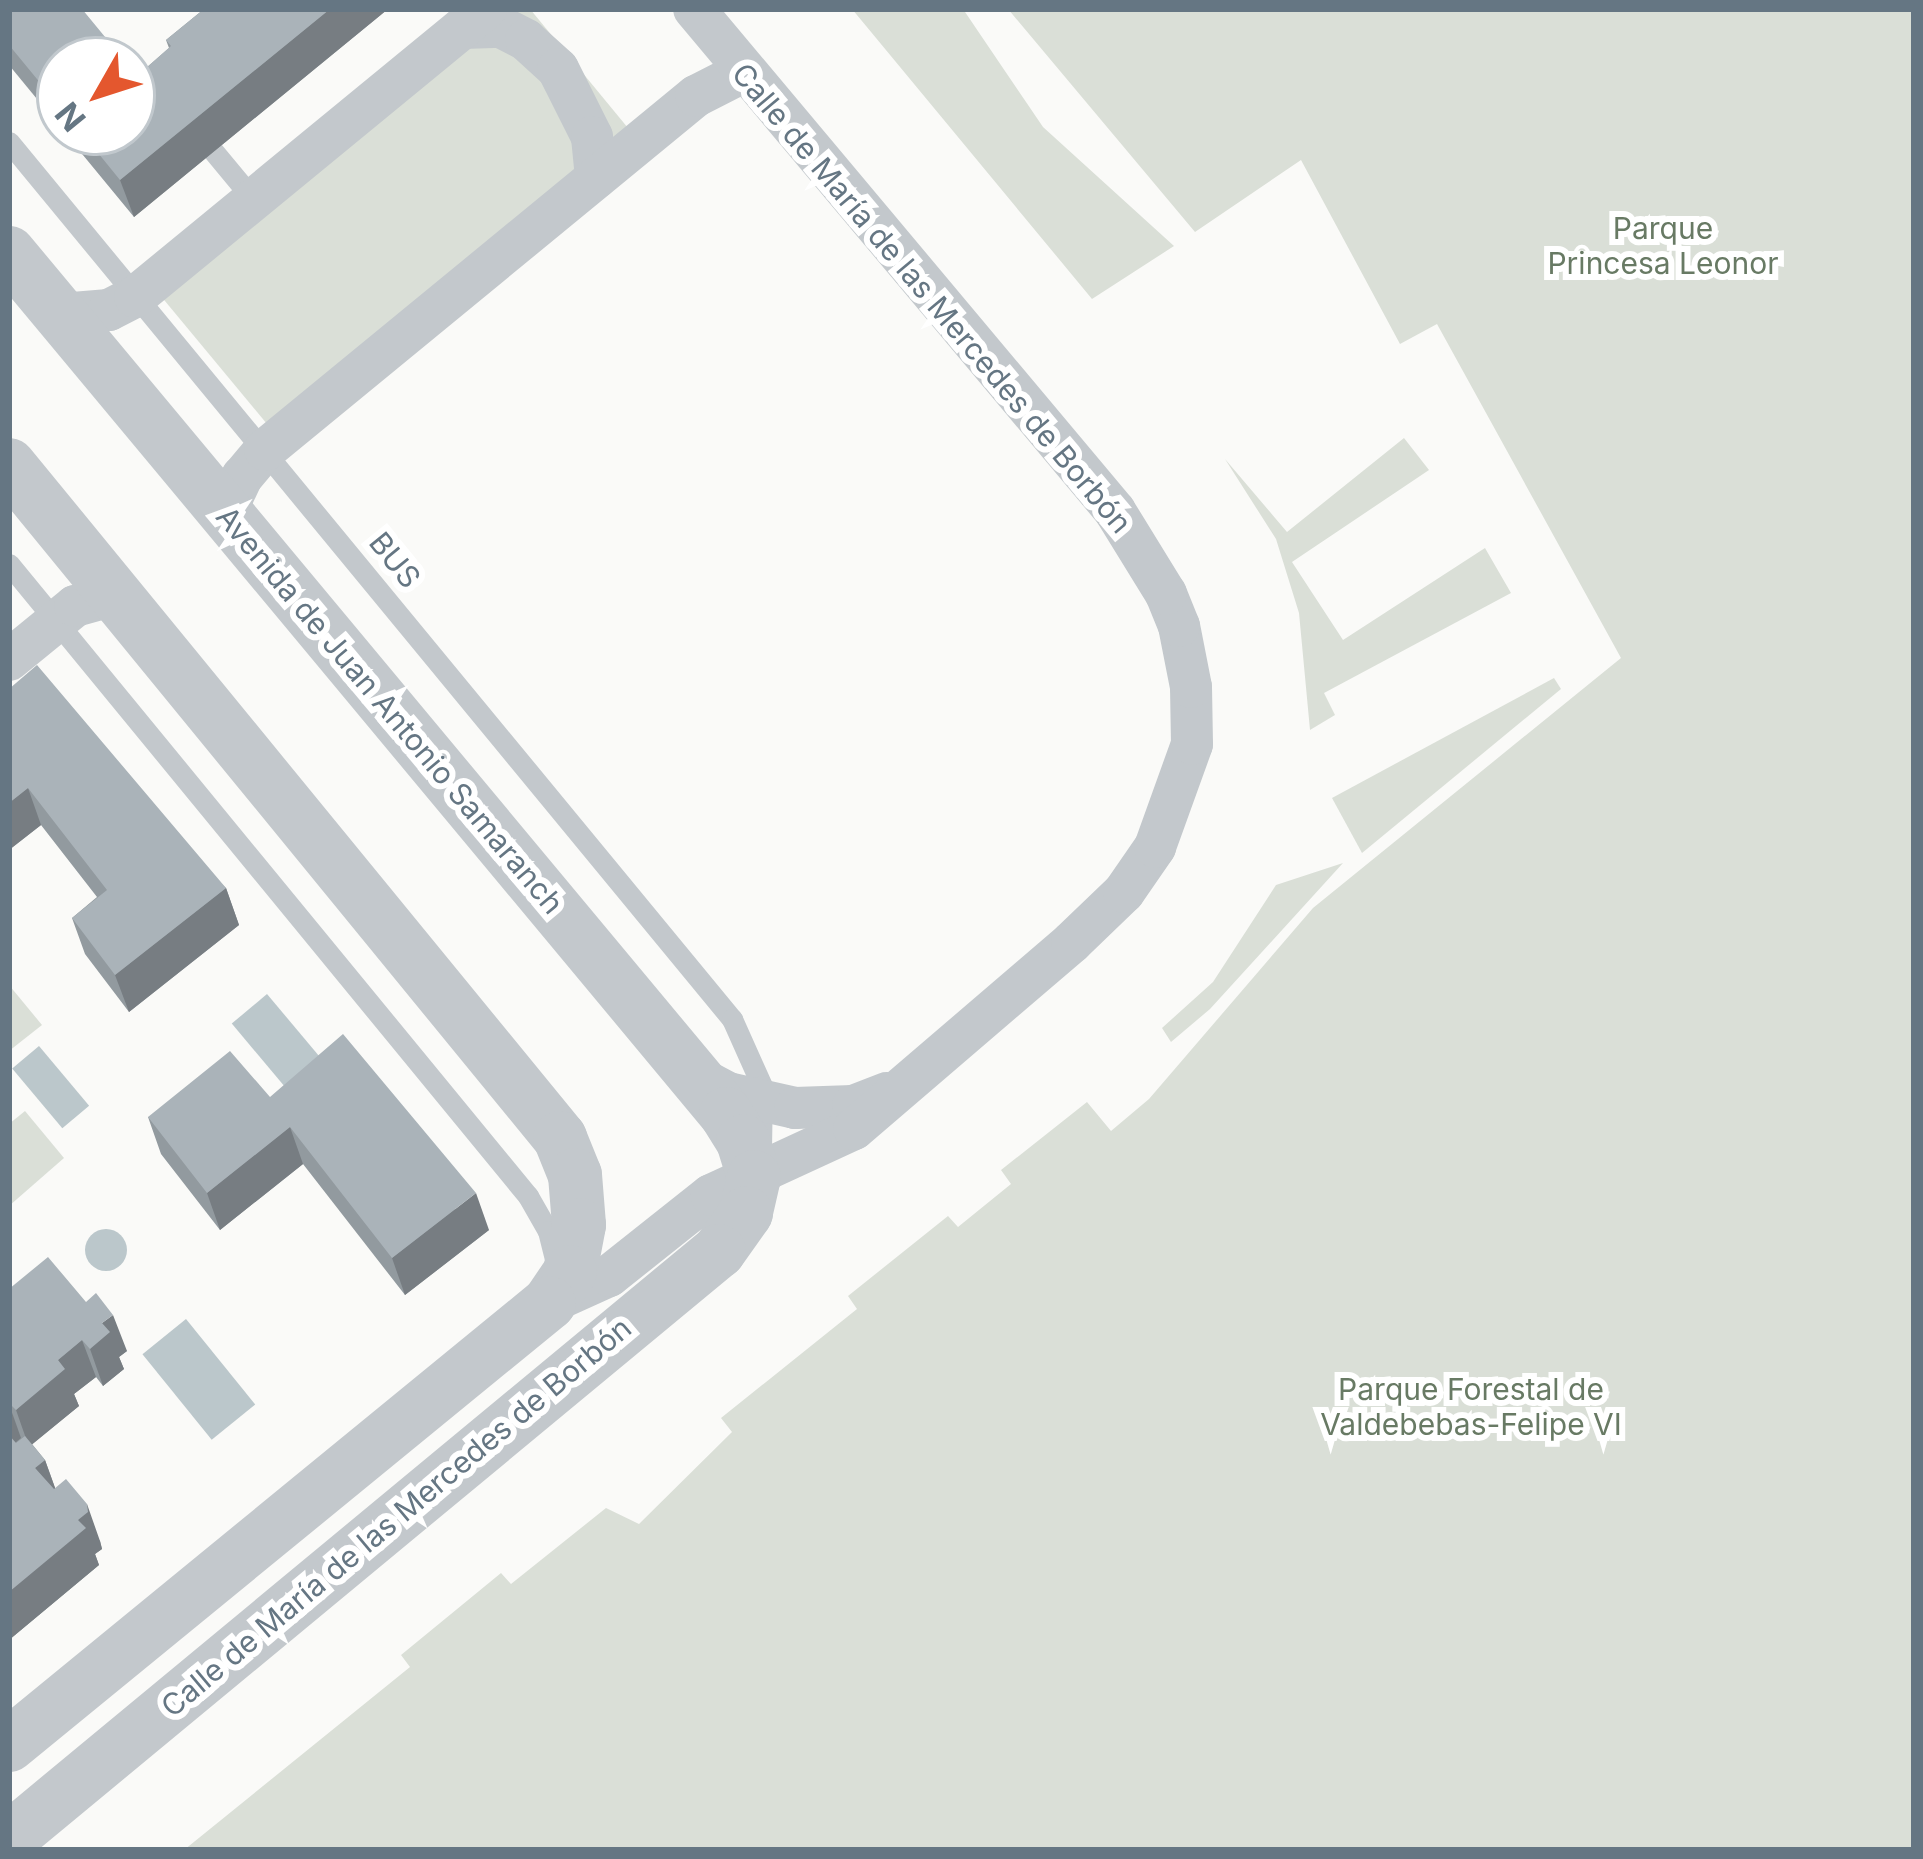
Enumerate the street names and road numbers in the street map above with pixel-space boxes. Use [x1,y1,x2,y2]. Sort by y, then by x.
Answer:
street label: Calle de María de las Mercedes de Borbón [725,56,1139,540]
street label: Avenida de Juan Antonio Samaranch [209,499,571,921]
street label: BUS [362,525,428,595]
street label: Calle de María de las Mercedes de Borbón [154,1310,638,1724]

